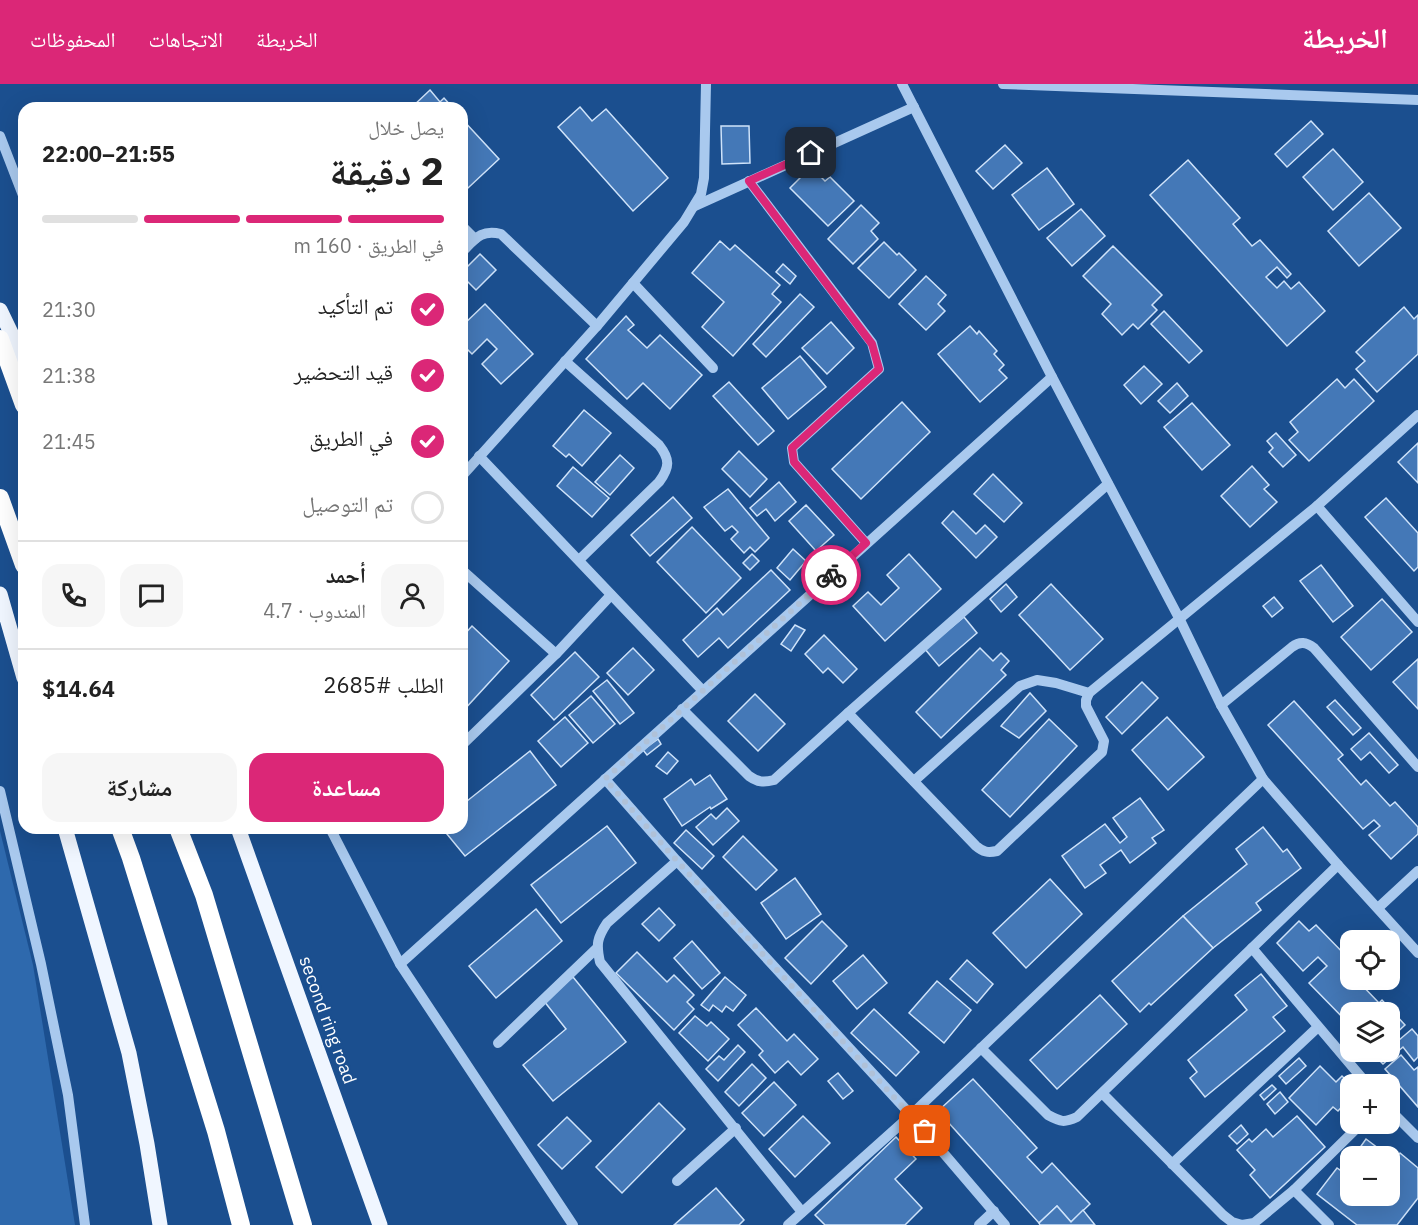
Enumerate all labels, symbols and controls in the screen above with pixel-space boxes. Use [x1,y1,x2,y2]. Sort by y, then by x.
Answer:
text: الخريطة [1302,19,1388,56]
text: المحفوظات [30,25,115,53]
text: الاتجاهات [148,25,223,53]
text: الخريطة [256,25,318,53]
text: يصل خلال [368,114,444,141]
pin [785,127,836,178]
icon: home [794,136,827,169]
text: 21:55–22:00 [42,139,175,168]
text: 2 دقيقة [329,145,444,196]
text: في الطريق · 160 m [294,232,444,259]
text: تم التأكيد [318,291,393,320]
icon: check [411,293,444,326]
text: 21:30 [42,296,96,323]
text: قيد التحضير [294,357,393,386]
icon: check [411,359,444,392]
text: 21:38 [42,362,96,389]
text: في الطريق [309,423,393,452]
icon: check [411,425,444,458]
text: 21:45 [42,428,96,455]
text: تم التوصيل [302,489,393,518]
courier [801,545,861,605]
icon: bike [815,559,848,592]
text: أحمد [326,560,366,589]
button: phone [42,564,105,627]
button: chat [120,564,183,627]
button: person [381,564,444,627]
text: المندوب · 4.7 [263,597,366,624]
text: الطلب #2685 [323,670,444,699]
text: $14.64 [42,674,115,703]
button: مشاركة [42,753,237,822]
button: مساعدة [249,753,444,822]
map controls [1340,930,1400,1206]
button: locate [1340,930,1400,990]
street label: second ring road [294,953,362,1087]
button: layers [1340,1002,1400,1062]
button: + [1340,1074,1400,1134]
pin [899,1105,950,1156]
icon: bag [908,1114,941,1147]
button: − [1340,1146,1400,1206]

